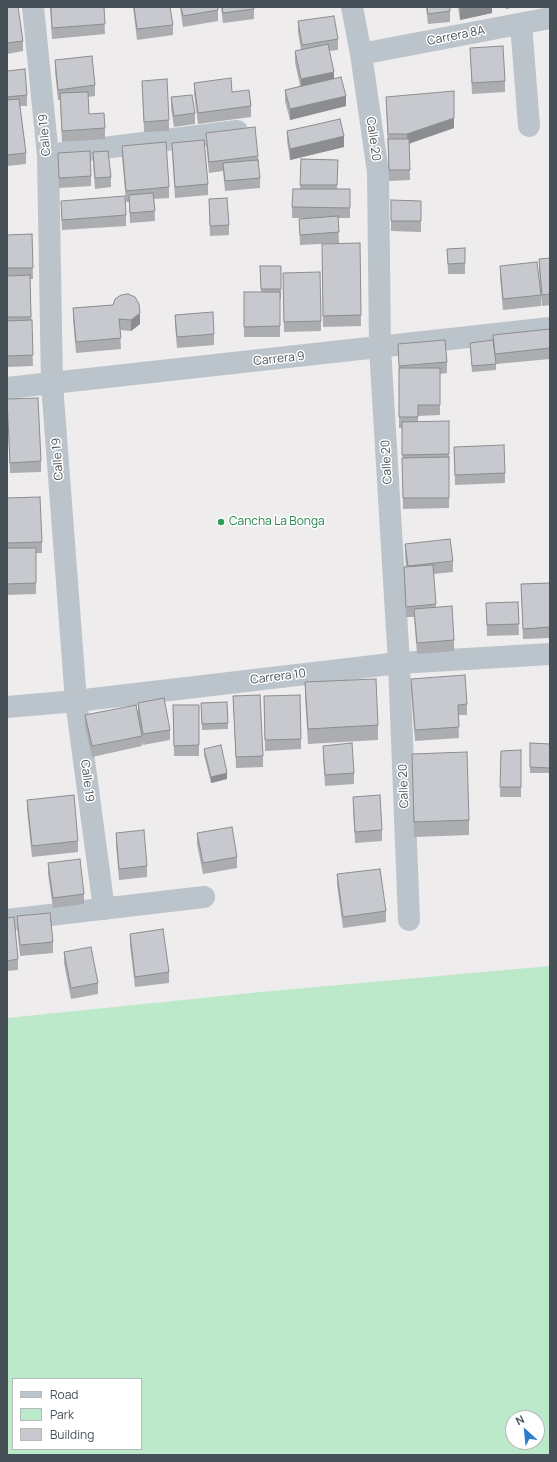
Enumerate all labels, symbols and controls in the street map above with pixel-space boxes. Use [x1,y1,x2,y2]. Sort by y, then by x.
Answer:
street label: Carrera 8A [426,23,486,49]
street label: Calle 19 [36,113,54,157]
street label: Calle 20 [363,116,383,162]
street label: Carrera 9 [253,349,305,369]
street label: Calle 19 [49,437,67,481]
street label: Calle 20 [379,439,395,485]
place label: Cancha La Bonga [229,515,325,529]
marker: Cancha La Bonga [216,517,226,527]
street label: Carrera 10 [249,666,307,688]
street label: Calle 19 [77,759,97,803]
street label: Calle 20 [396,764,412,808]
legend [12,1378,142,1450]
text: Road [50,1386,78,1403]
text: Park [50,1406,74,1423]
north arrow [505,1410,545,1450]
text: N [513,1411,527,1428]
text: Building [50,1426,94,1443]

